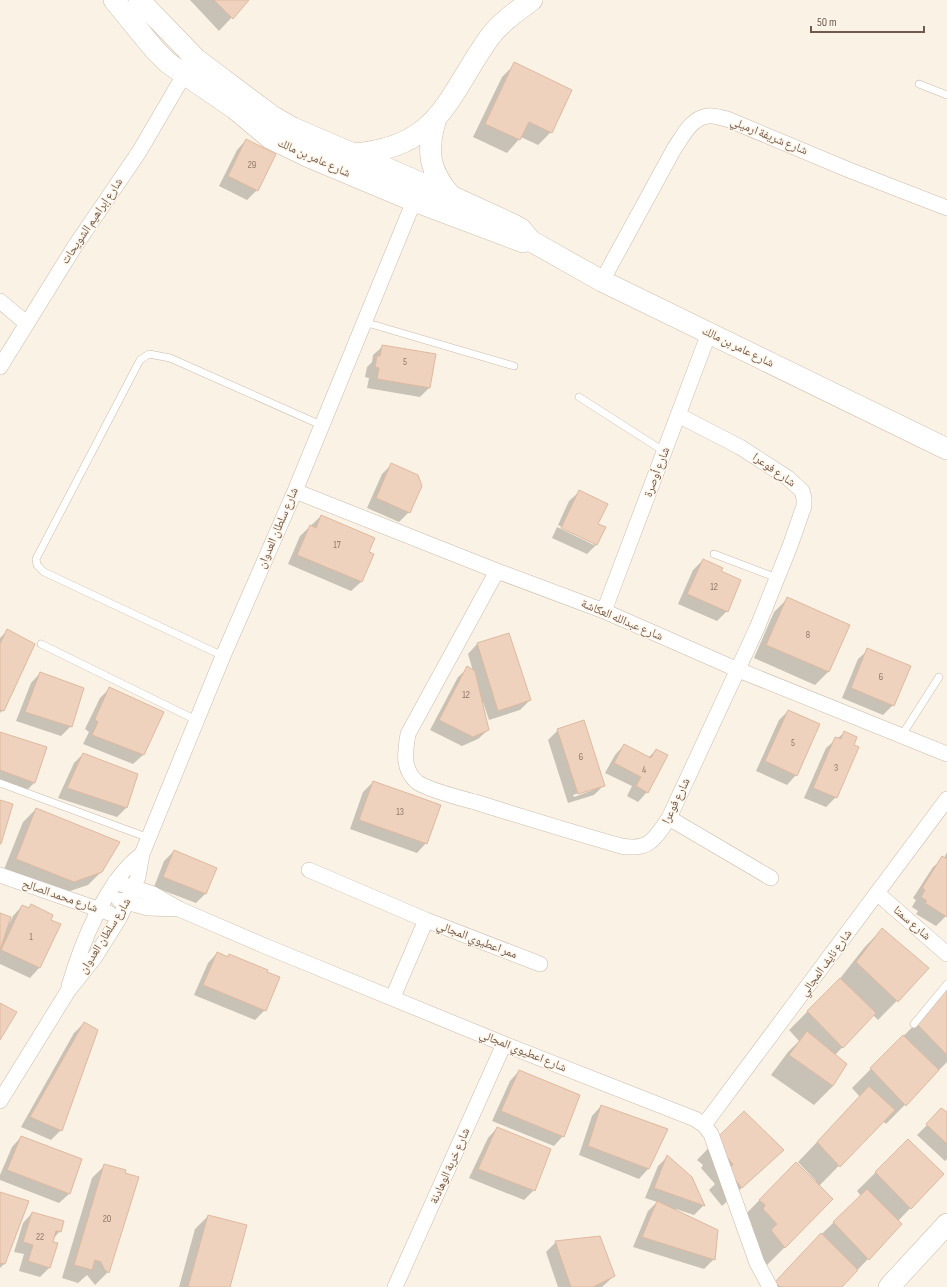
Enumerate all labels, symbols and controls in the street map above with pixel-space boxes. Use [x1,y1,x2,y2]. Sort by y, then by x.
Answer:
scale bar [811,8,924,34]
text: 50 m [817,15,837,30]
street label: شارع شريفة ارميلي [727,114,810,160]
street label: شارع عامر بن مالك [275,135,353,181]
house number: 29 [248,159,256,171]
street label: شارع إبراهيم الشويحات [58,175,126,267]
street label: شارع عامر بن مالك [700,323,776,371]
house number: 5 [403,356,407,368]
street label: شارع أوصرة [641,445,673,499]
street label: شارع فوعرا [750,450,799,490]
street label: شارع سلطان العدوان [254,485,302,571]
house number: 17 [333,539,341,551]
house number: 12 [710,581,718,593]
street label: شارع عبدالله العكاشة [579,596,665,644]
house number: 8 [806,629,810,641]
house number: 6 [879,671,883,683]
house number: 12 [462,689,470,701]
house number: 5 [791,737,795,749]
house number: 6 [579,751,583,763]
house number: 3 [834,762,838,774]
house number: 4 [642,764,646,776]
street label: شارع فوعرا [658,776,694,826]
house number: 13 [396,806,404,818]
street label: شارع محمد الصالح [20,876,100,916]
street label: شارع سلطان العدوان [76,895,134,977]
street label: شارع سمتا [890,903,934,943]
street label: ممر اعطيوي المجالي [434,918,519,964]
street label: شارع نايف المجالي [797,927,857,1001]
house number: 1 [29,931,33,943]
street label: شارع اعطيوي المجالي [476,1027,569,1077]
street label: شارع خربة الوهادنة [427,1126,474,1206]
house number: 20 [103,1213,111,1225]
house number: 22 [36,1231,44,1243]

